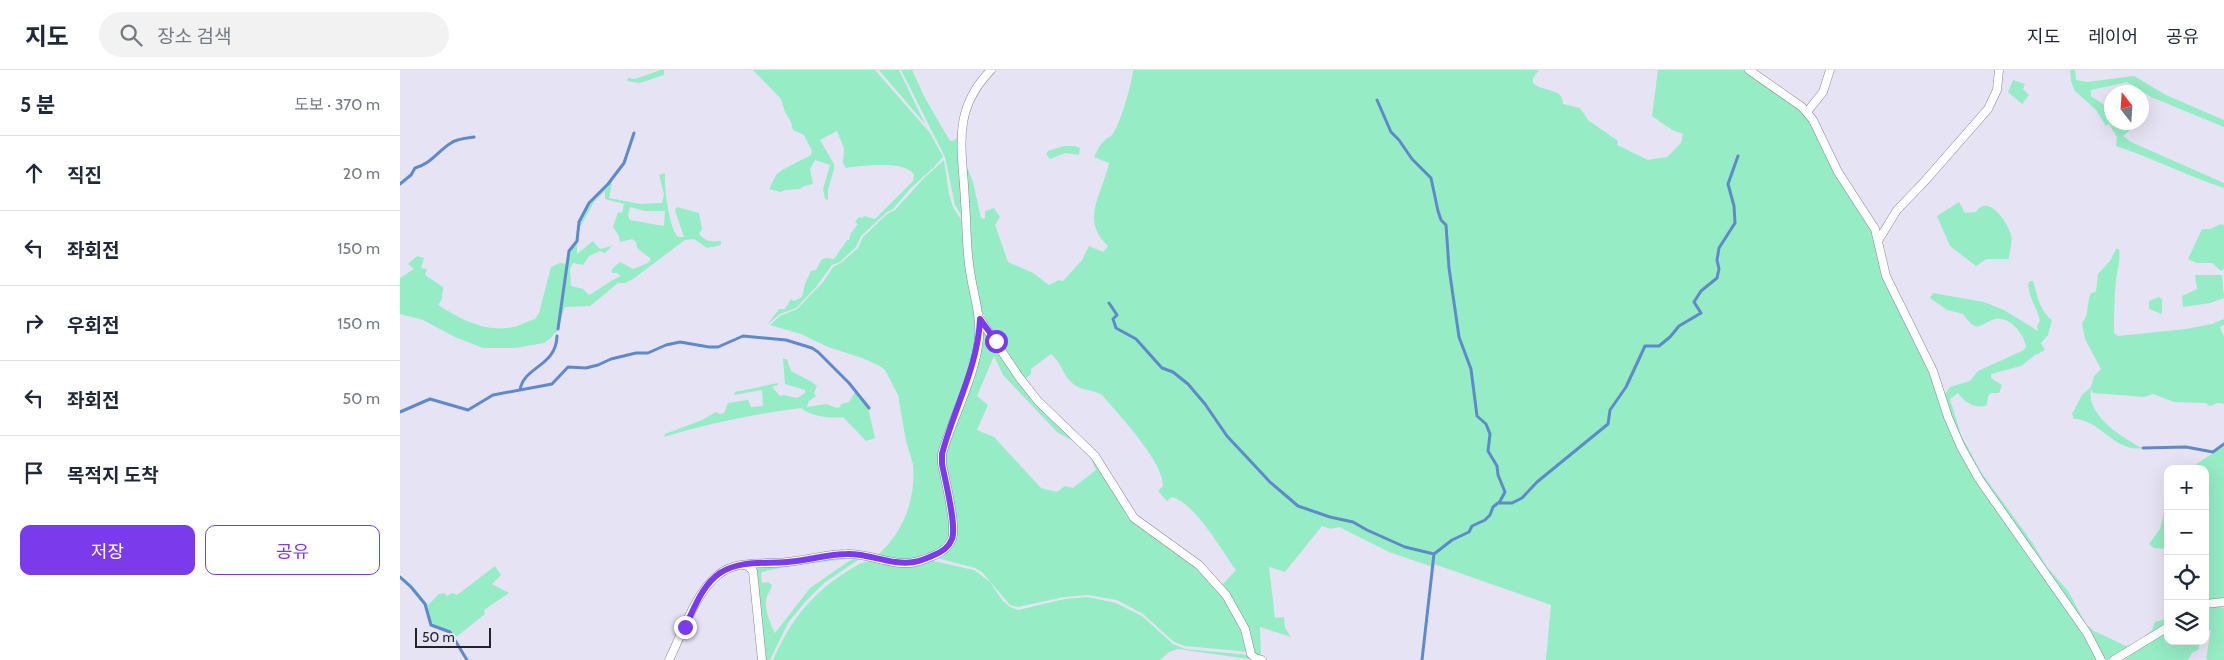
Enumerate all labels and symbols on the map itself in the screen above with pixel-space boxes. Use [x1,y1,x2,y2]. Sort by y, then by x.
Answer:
north arrow [2104,85,2149,130]
route start [985,330,1008,353]
route end [674,616,697,639]
scale bar [415,625,491,648]

